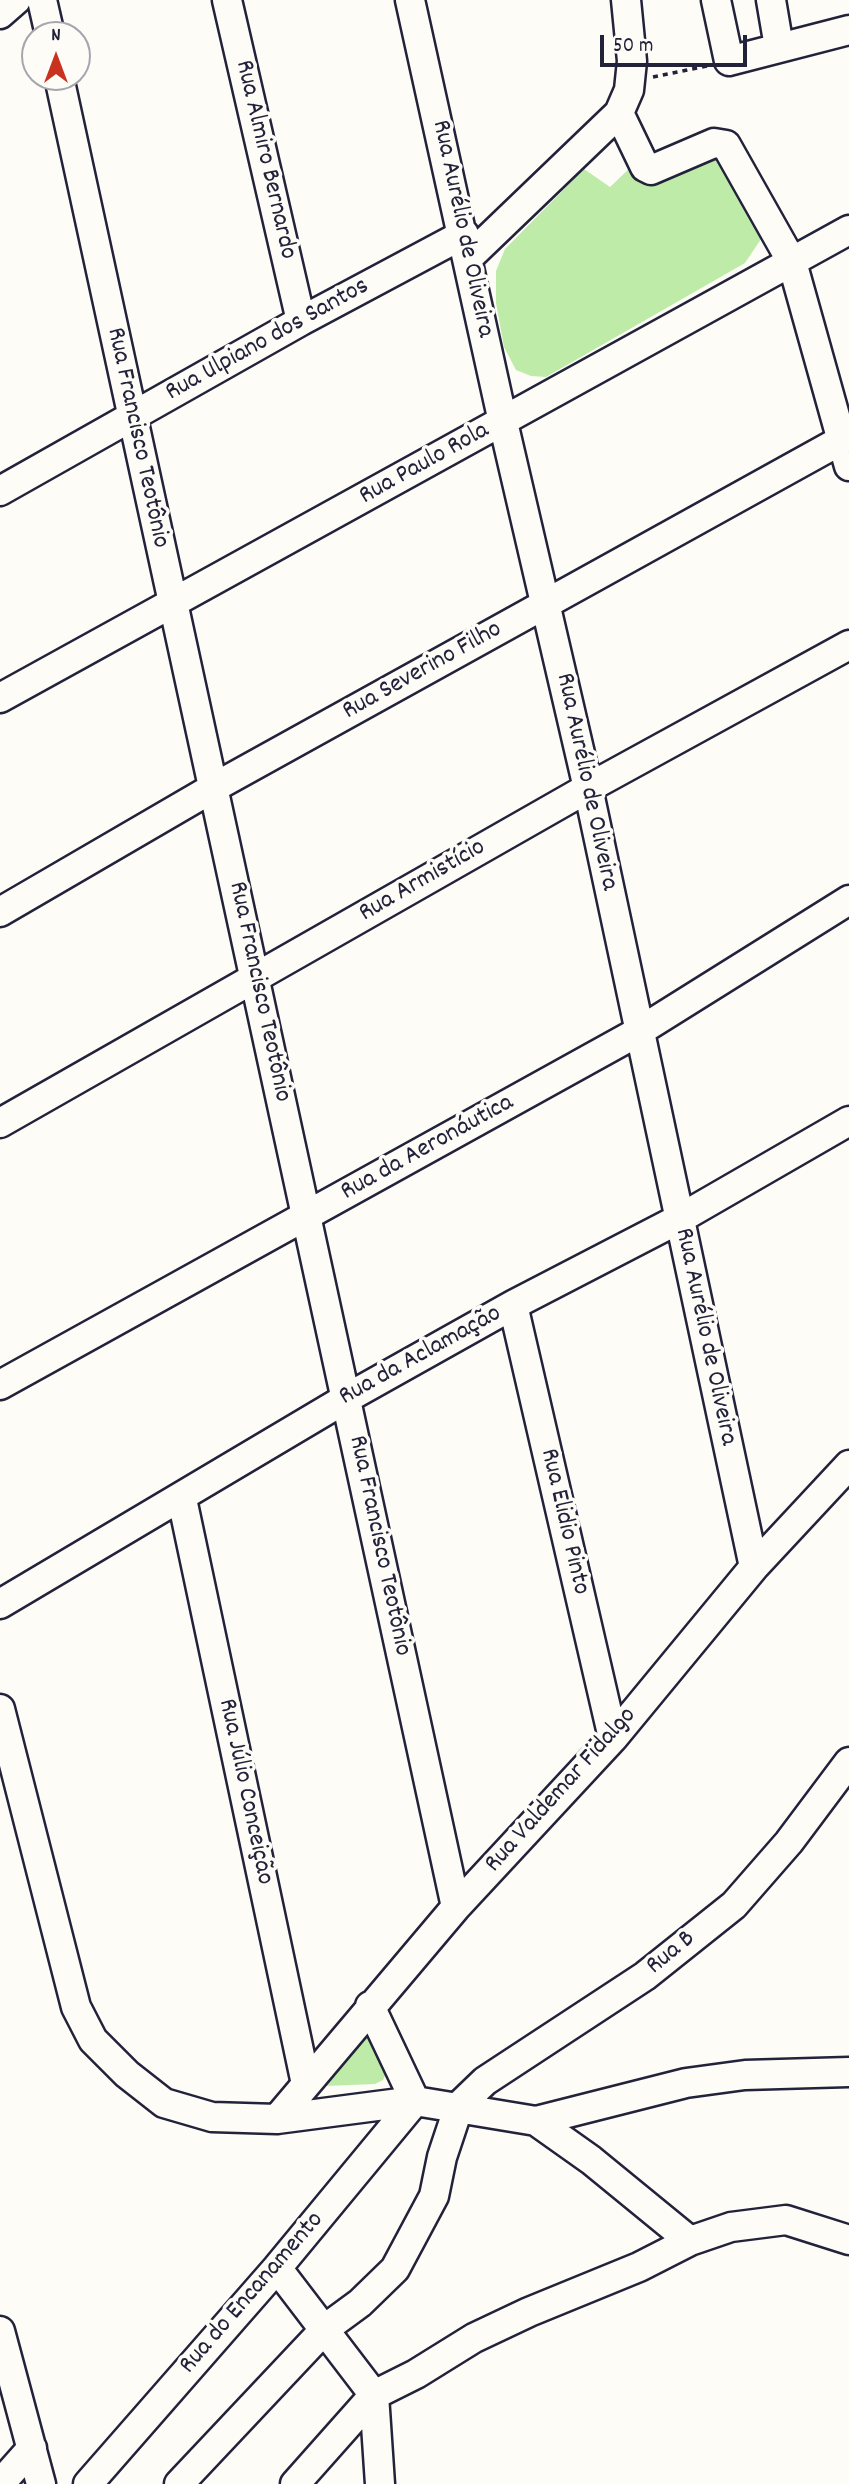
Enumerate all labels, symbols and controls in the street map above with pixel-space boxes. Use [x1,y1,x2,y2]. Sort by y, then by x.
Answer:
north arrow [21,21,91,91]
scale bar [604,21,751,65]
text: N [51,23,61,50]
text: 50 m [613,32,653,62]
street label: Rua Almiro Bernardo [226,57,302,263]
street label: Rua Aurélio de Oliveira [423,118,499,340]
street label: Rua Ulpiano dos Santos [161,272,375,410]
street label: Rua Francisco Teotônio [97,325,175,551]
street label: Rua Paulo Rola [355,417,495,513]
street label: Rua Severino Filho [338,615,508,729]
street label: Rua Aurélio de Oliveira [547,671,623,893]
street label: Rua Armistício [354,833,492,931]
street label: Rua Francisco Teotônio [219,879,297,1105]
street label: Rua da Aeronáutica [336,1089,520,1209]
street label: Rua Aurélio de Oliveira [666,1226,742,1448]
street label: Rua da Aclamação [335,1300,507,1414]
street label: Rua Francisco Teotônio [339,1433,417,1659]
street label: Rua Elidio Pinto [531,1446,595,1598]
street label: Rua Júlio Conceição [209,1696,279,1888]
street label: Rua Valdemar Fidalgo [479,1702,645,1880]
street label: Rua B [641,1925,703,1983]
street label: Rua do Encanamento [174,2206,332,2382]

